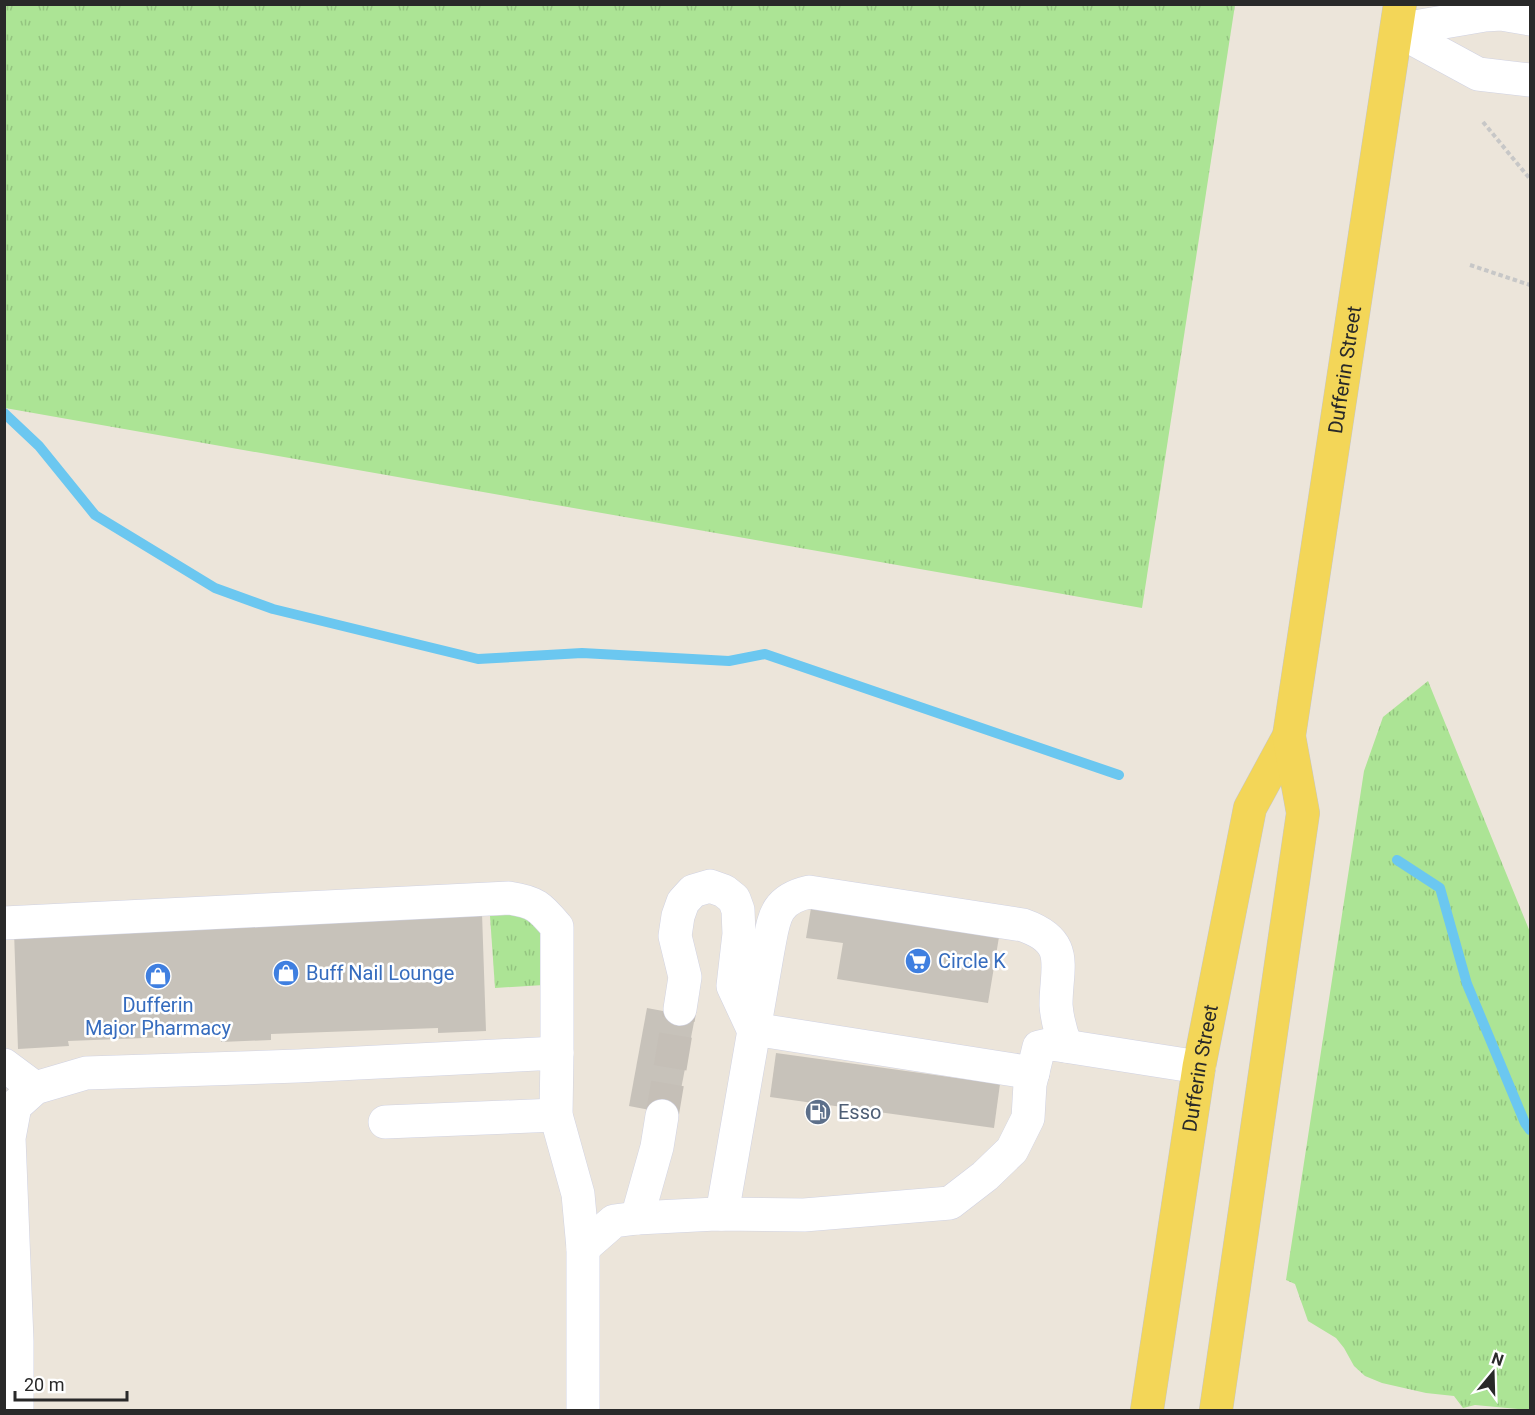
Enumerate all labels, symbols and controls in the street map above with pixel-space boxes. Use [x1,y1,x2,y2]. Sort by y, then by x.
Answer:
street label: Dufferin Street [1323,304,1366,435]
supermarket icon: Circle K [903,946,933,976]
place label: Circle K [938,949,1006,973]
shop icon: Buff Nail Lounge [271,958,301,988]
shop icon: Dufferin Major Pharmacy [143,961,173,991]
place label: Buff Nail Lounge [306,961,454,985]
place label: Dufferin Major Pharmacy [85,993,231,1040]
street label: Dufferin Street [1177,1002,1223,1133]
fuel station icon: Esso [803,1097,833,1127]
place label: Esso [838,1100,881,1124]
north arrow [1463,1343,1523,1403]
text: N [1489,1348,1506,1370]
scale bar [15,1364,128,1402]
text: 20 m [24,1374,64,1395]

